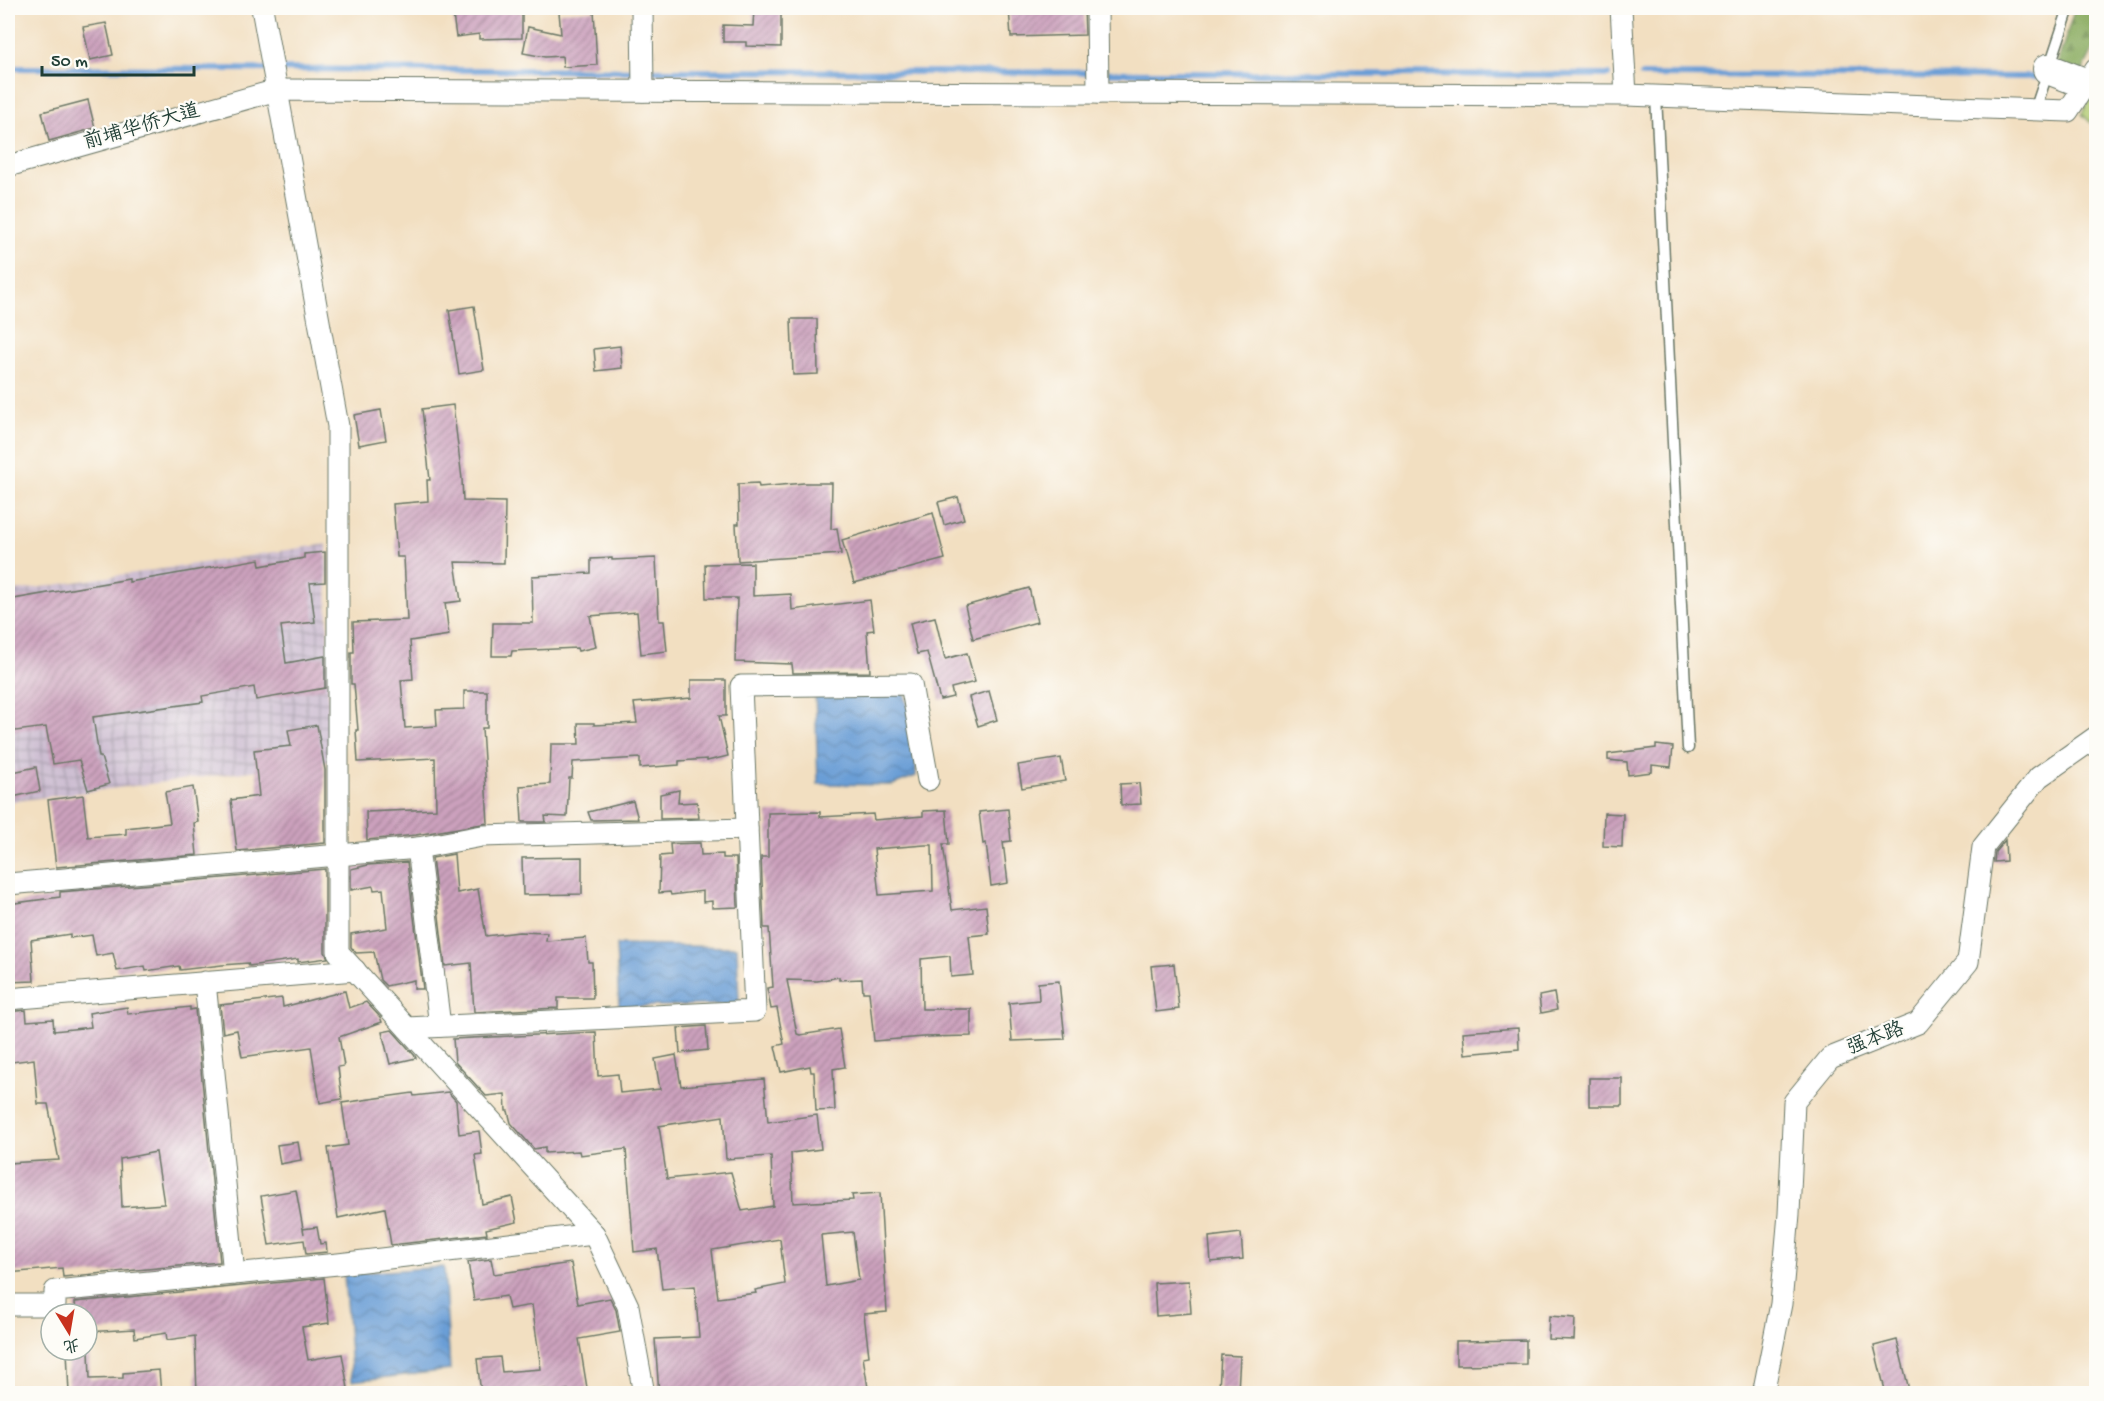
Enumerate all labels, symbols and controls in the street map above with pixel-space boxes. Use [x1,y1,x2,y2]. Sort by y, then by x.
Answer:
scale bar [42,39,194,77]
text: 50 m [51,52,88,73]
street label: 前埔华侨大道 [81,98,203,156]
street label: 强本路 [1843,1016,1909,1061]
north arrow [39,1302,99,1362]
text: 北 [62,1332,81,1355]

